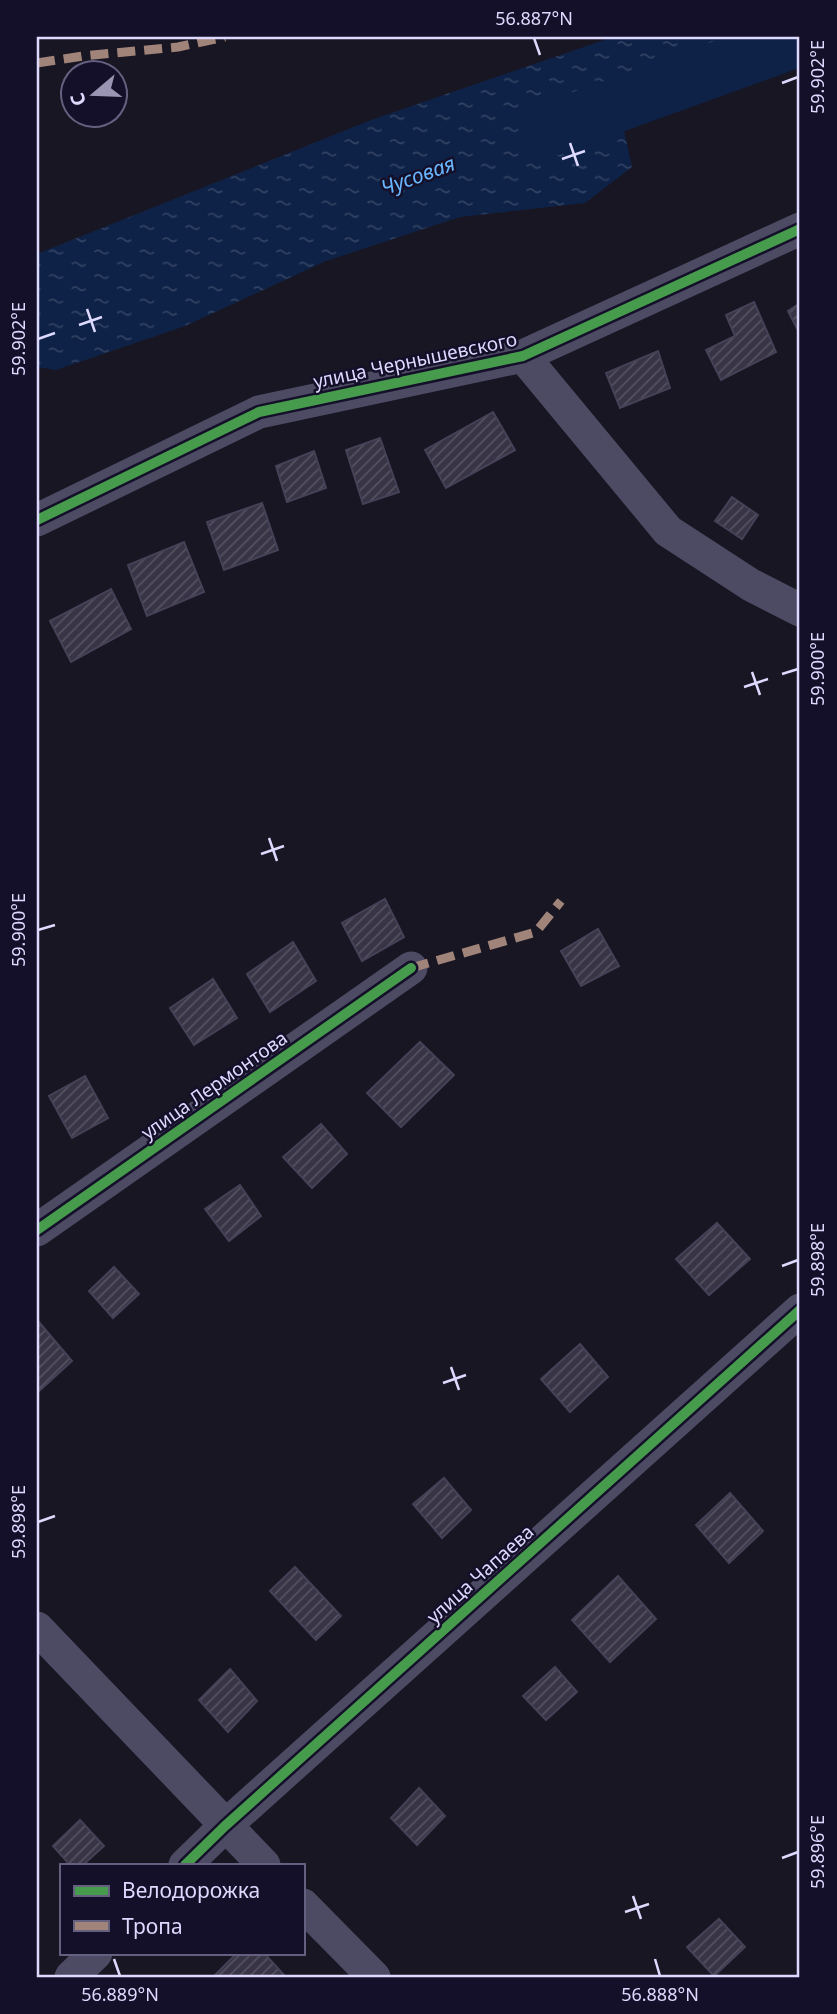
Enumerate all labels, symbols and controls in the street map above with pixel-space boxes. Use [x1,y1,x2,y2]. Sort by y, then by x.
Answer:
text: 56.887°N [495,6,573,30]
text: 59.902°E [805,40,829,114]
north arrow [60,60,130,130]
text: С [64,90,92,110]
water label: Чусовая [377,149,459,201]
text: 59.902°E [6,302,30,376]
street label: улица Чернышевского [311,326,519,394]
text: 59.900°E [805,632,829,706]
text: 59.900°E [6,893,30,967]
street label: улица Лермонтова [136,1025,292,1145]
text: 59.898°E [805,1223,829,1297]
text: 59.898°E [6,1485,30,1559]
street label: улица Чапаева [421,1519,539,1629]
text: 59.896°E [805,1815,829,1889]
legend [60,1864,304,1954]
text: Велодорожка [122,1876,260,1904]
text: Тропа [122,1912,183,1940]
text: 56.889°N [81,1982,159,2006]
text: 56.888°N [621,1982,699,2006]

